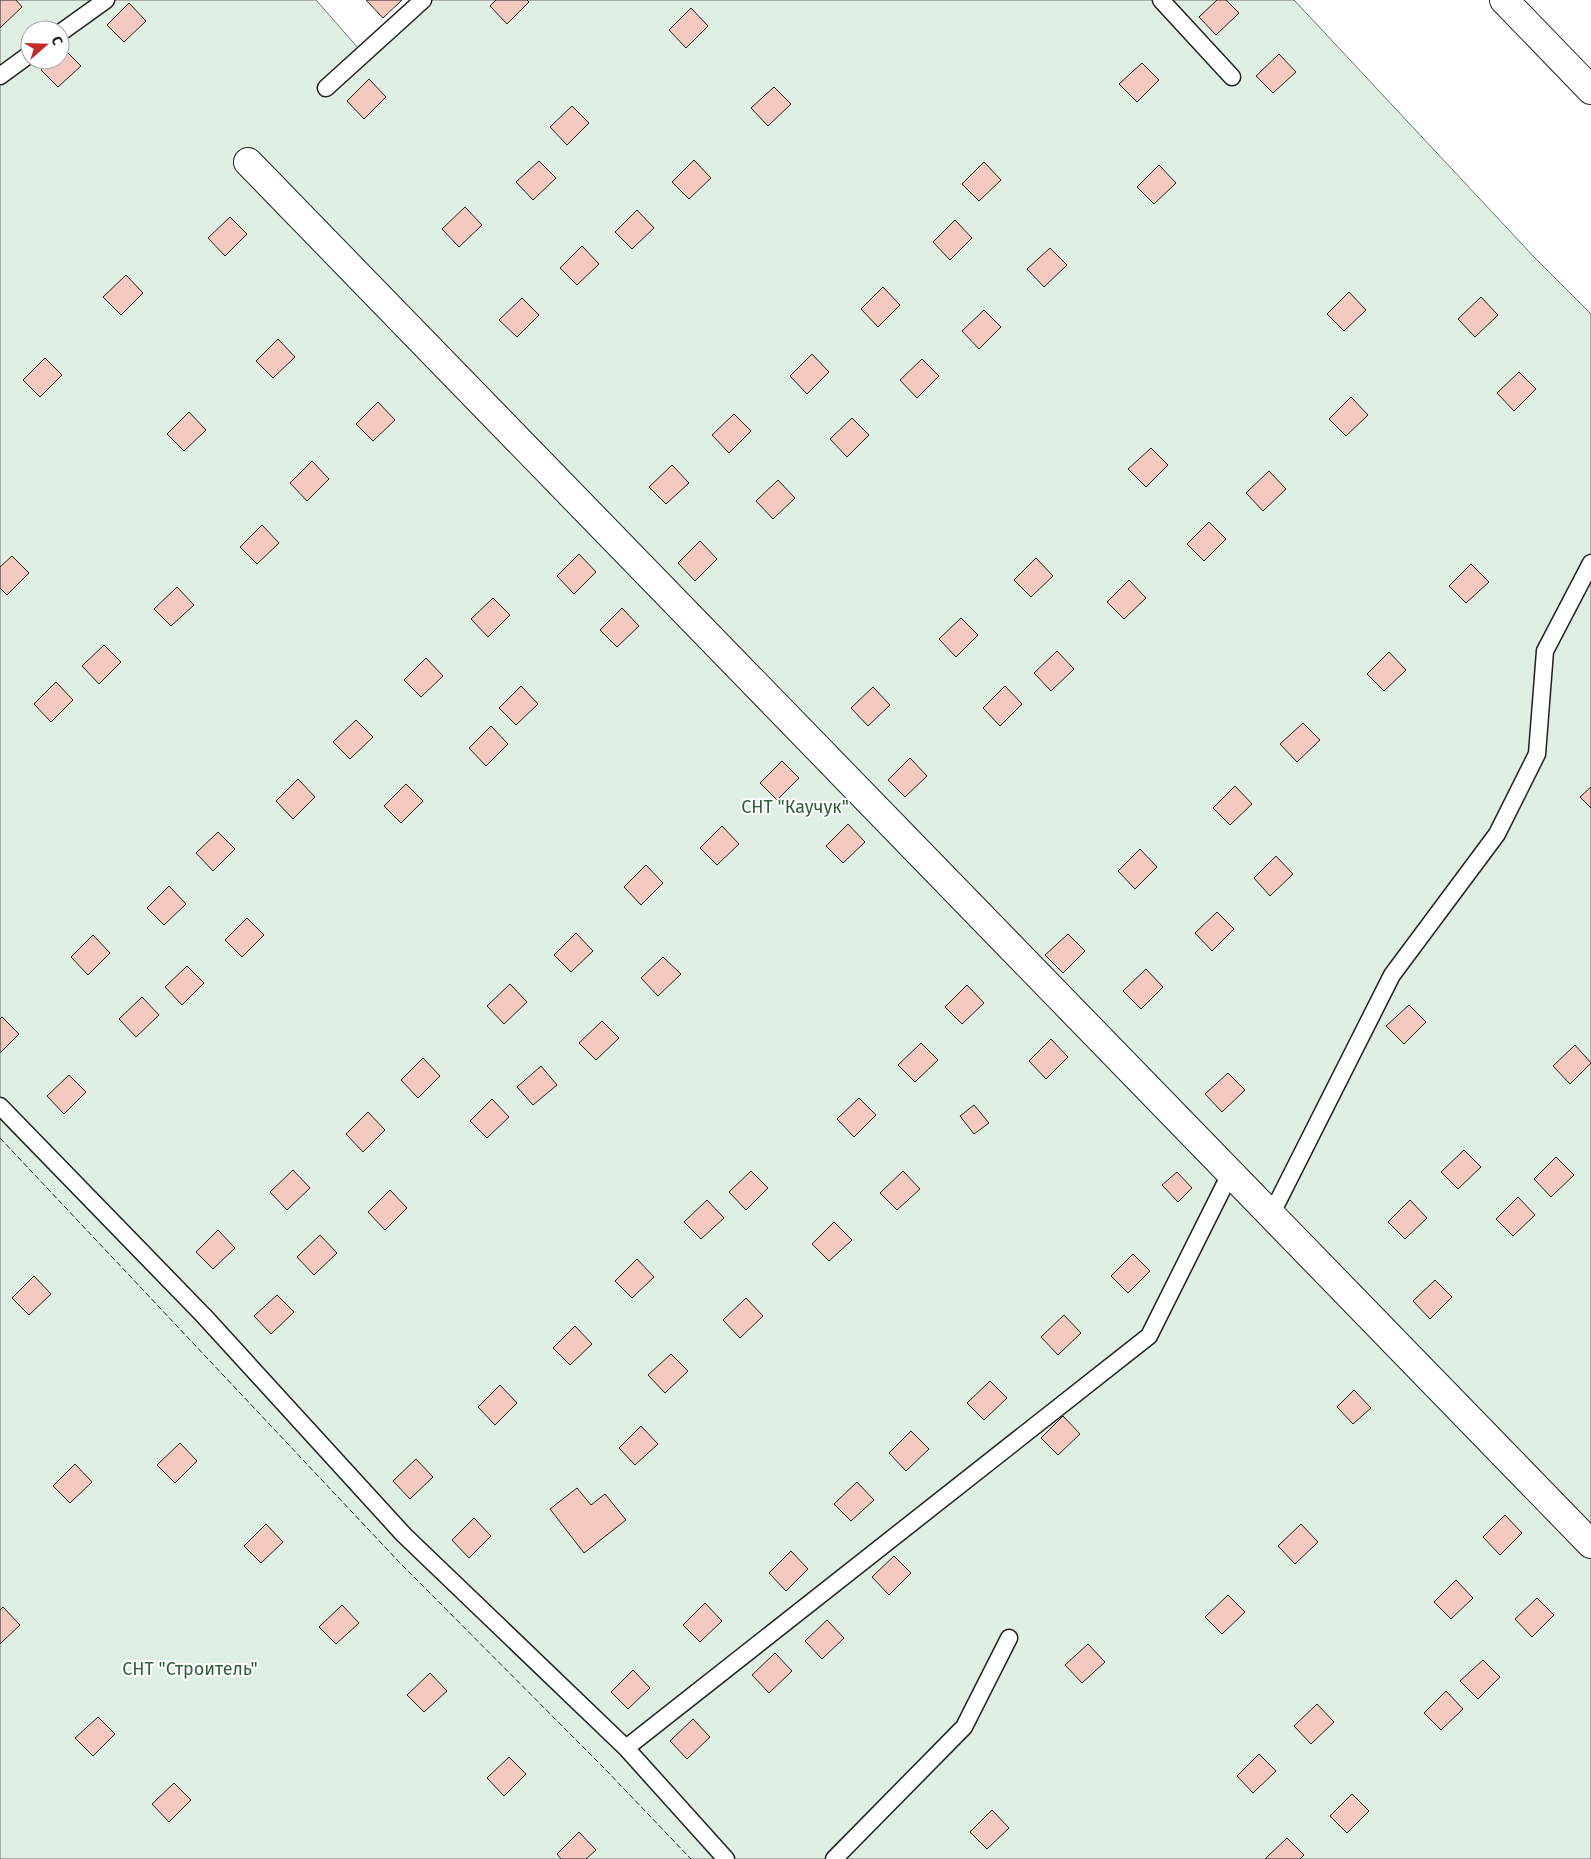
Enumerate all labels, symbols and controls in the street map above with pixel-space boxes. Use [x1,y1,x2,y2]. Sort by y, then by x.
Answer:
north arrow [20,20,70,70]
text: С [47,34,66,47]
park label: СНТ "Каучук" [741,796,849,818]
park label: СНТ "Строитель" [122,1658,258,1680]

